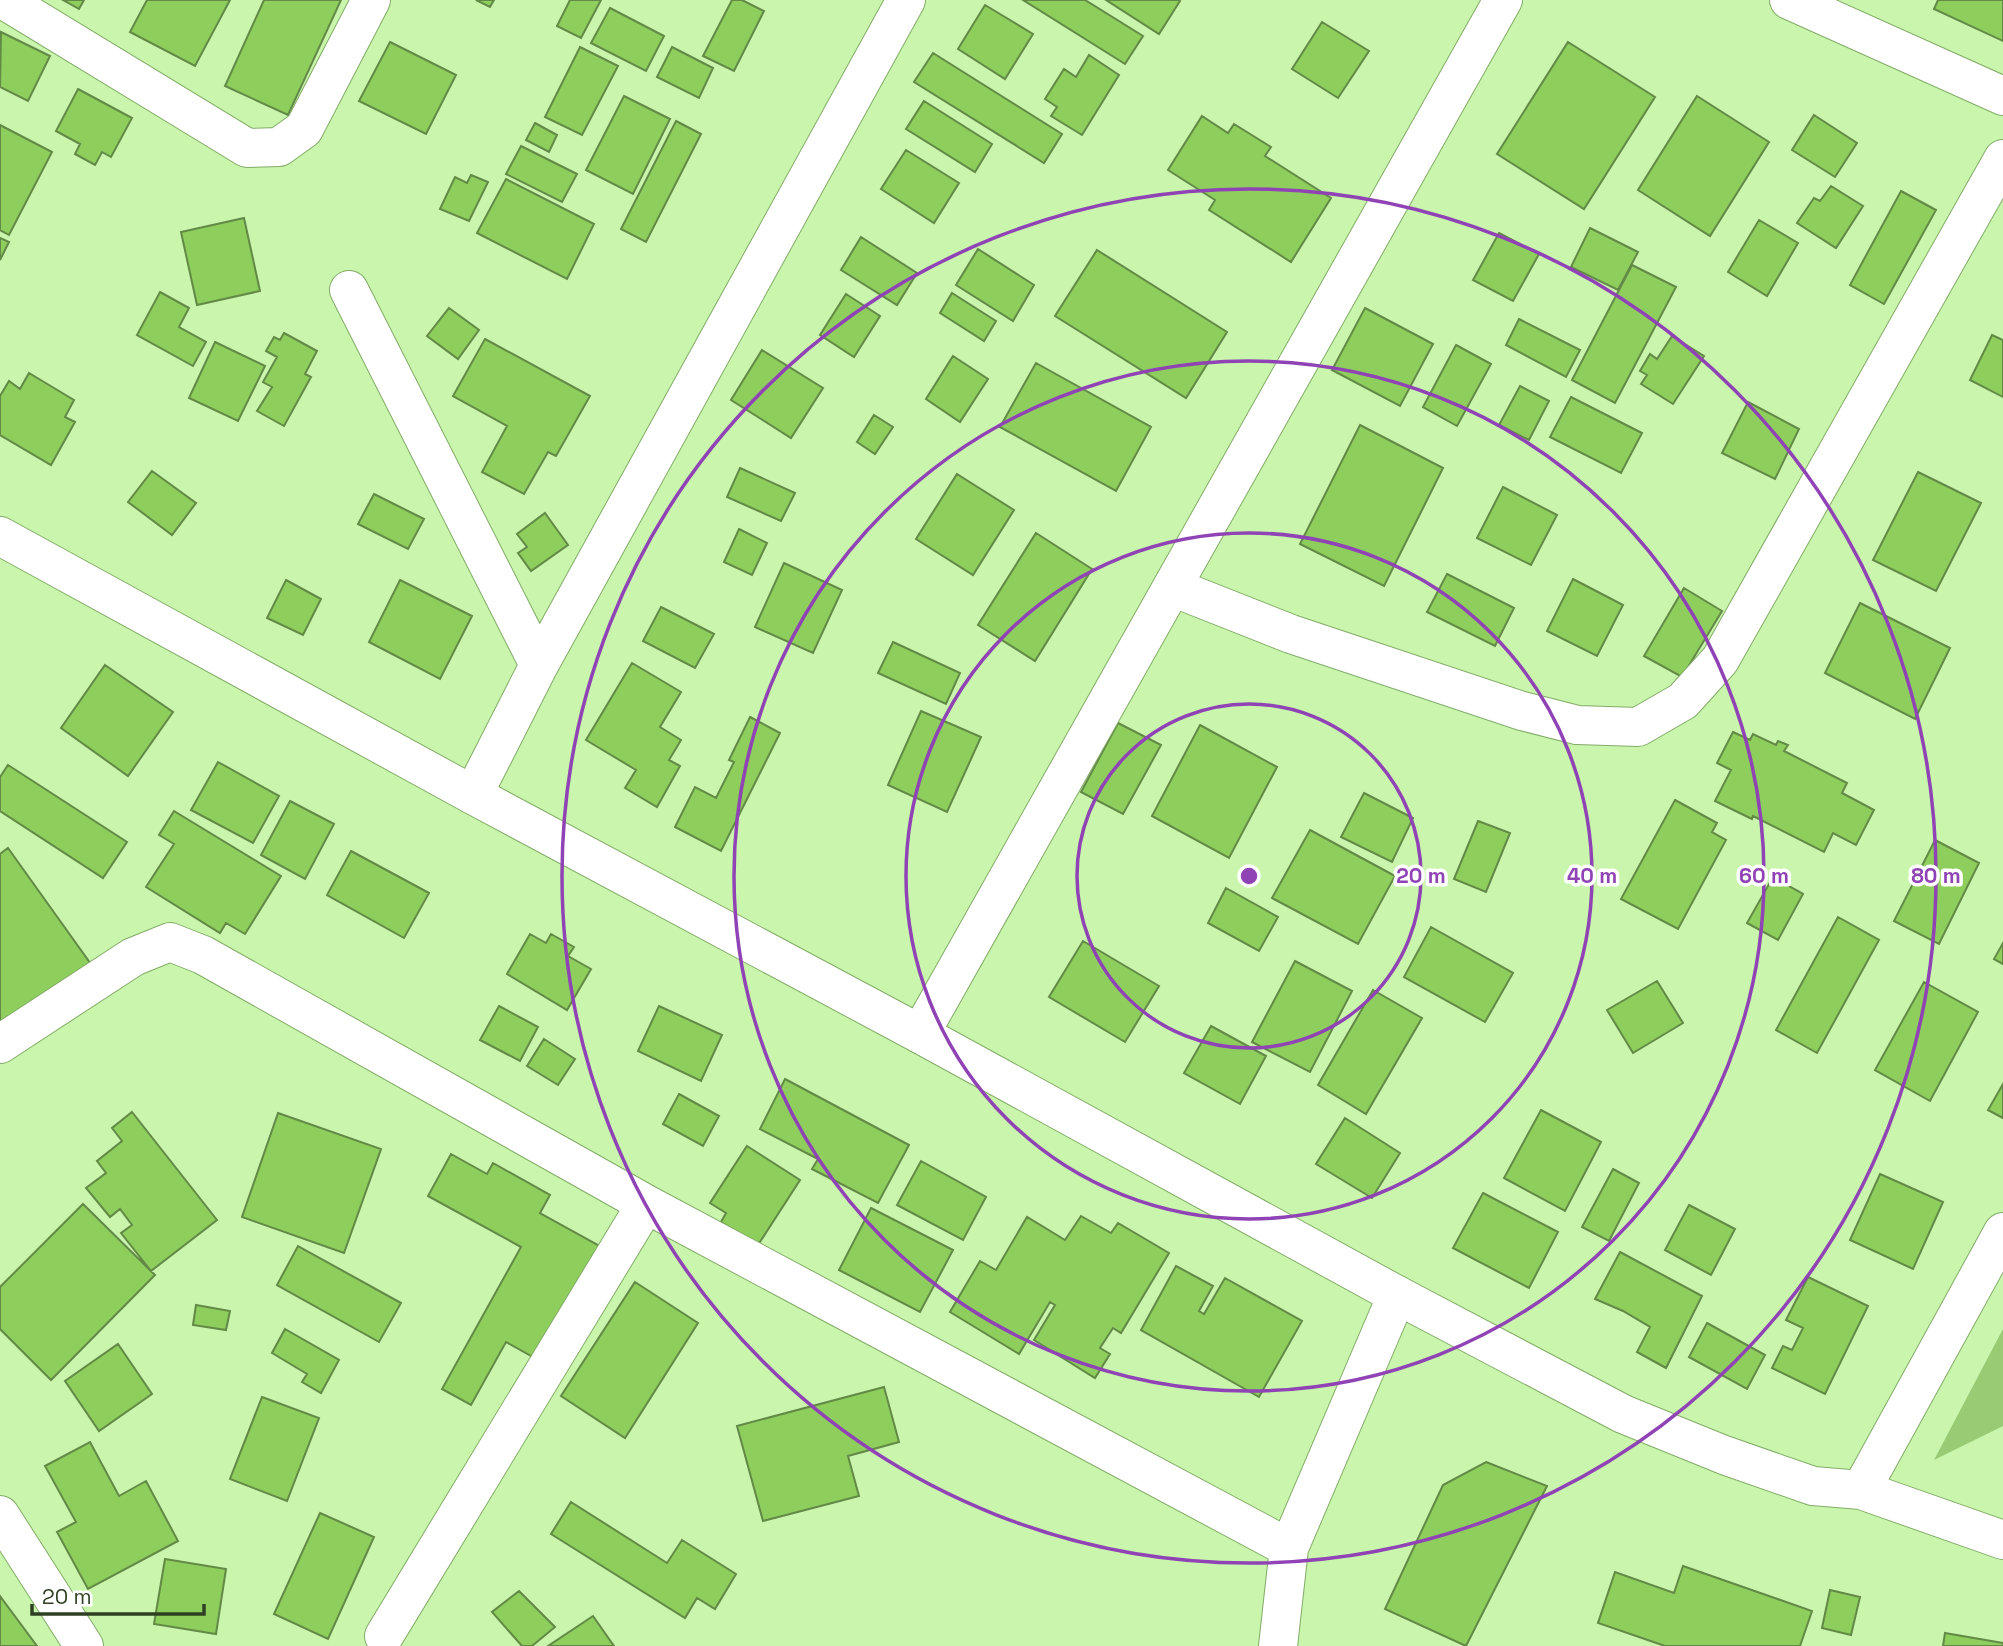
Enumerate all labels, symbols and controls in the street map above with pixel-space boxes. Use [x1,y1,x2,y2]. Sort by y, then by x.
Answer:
text: 20 m [1396,862,1446,889]
text: 40 m [1567,862,1617,889]
text: 60 m [1739,862,1789,889]
text: 80 m [1911,862,1961,889]
centre of rings [1237,864,1261,888]
scale bar [32,1572,203,1616]
text: 20 m [42,1583,92,1610]

